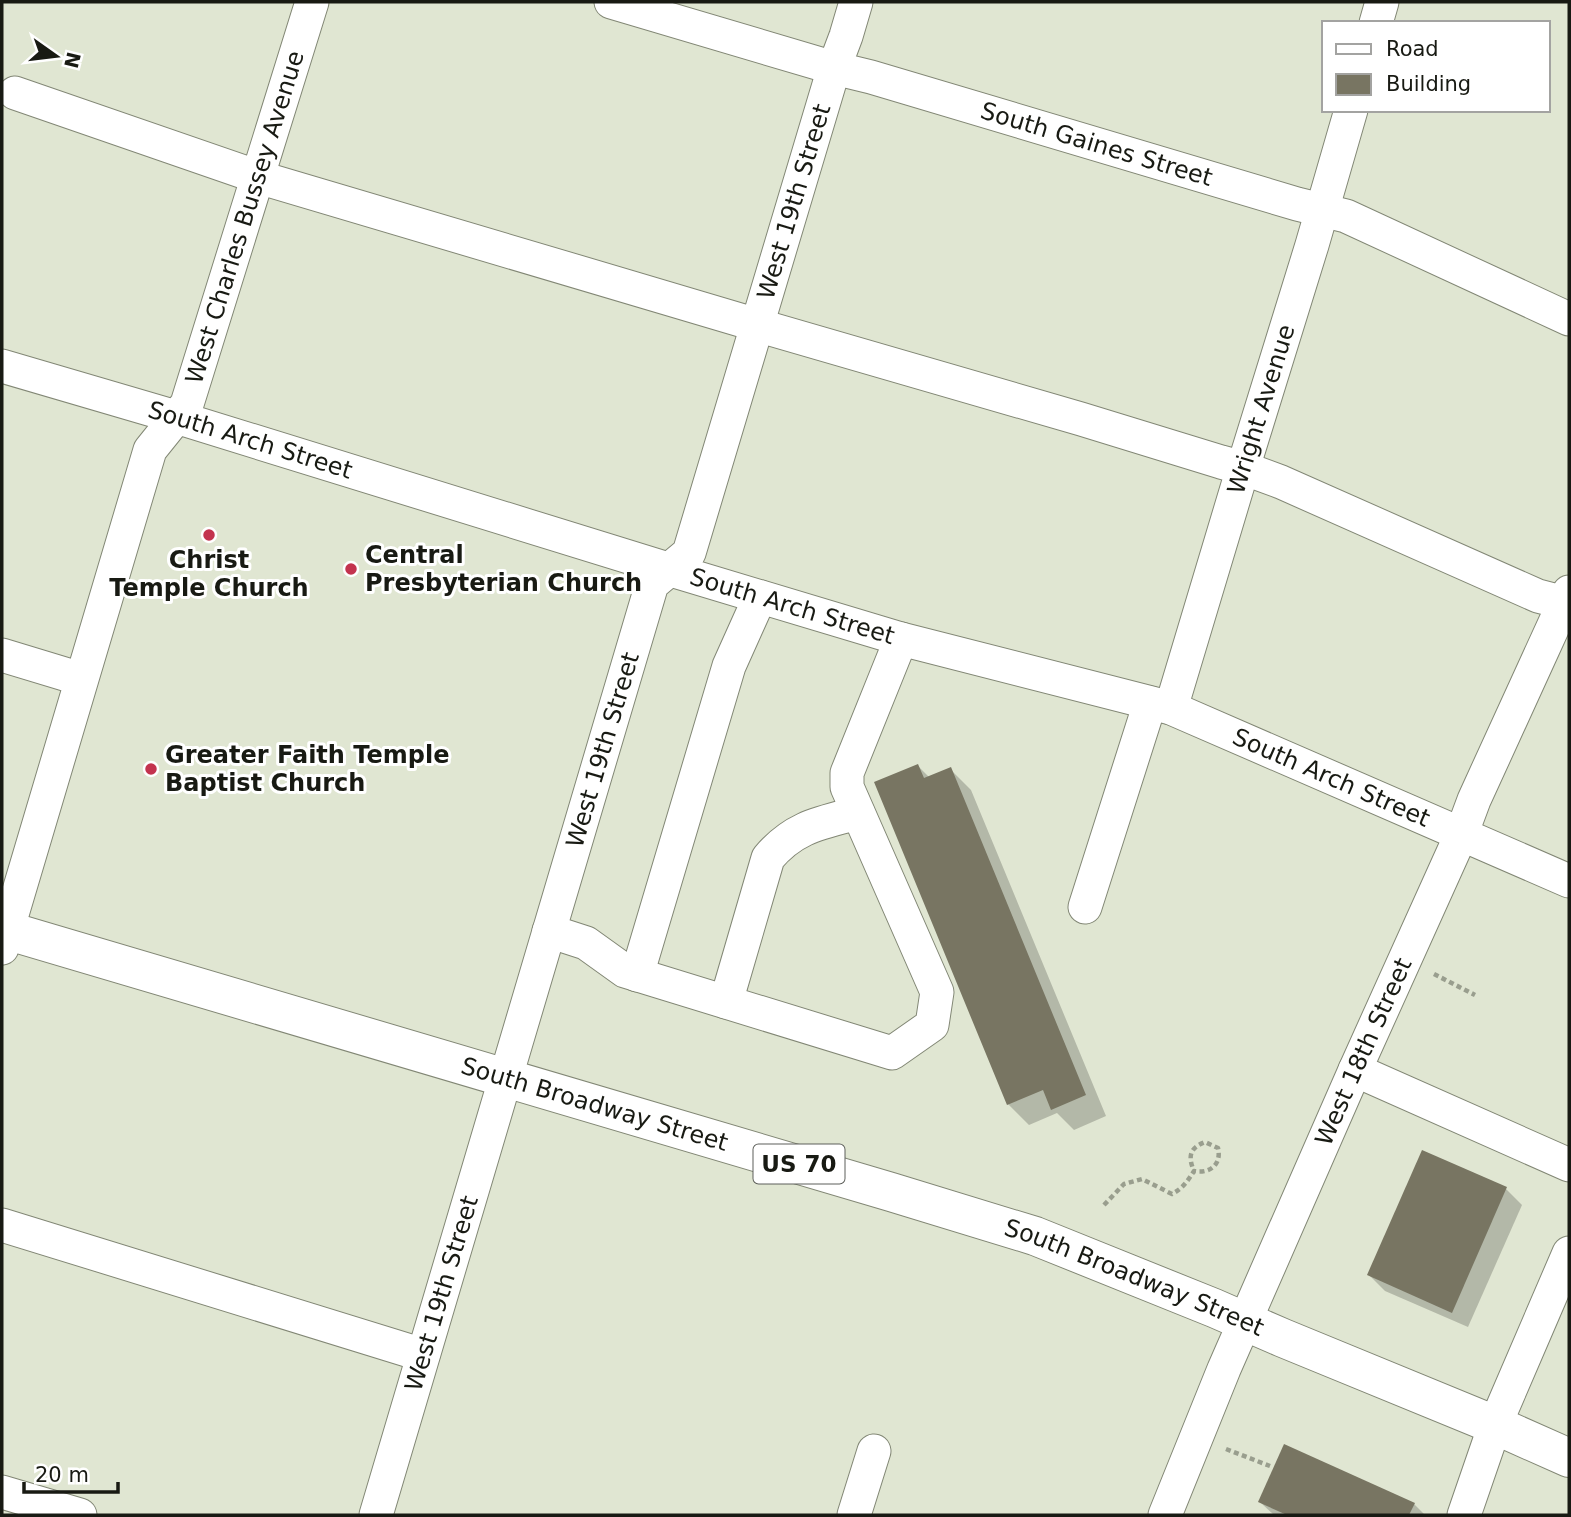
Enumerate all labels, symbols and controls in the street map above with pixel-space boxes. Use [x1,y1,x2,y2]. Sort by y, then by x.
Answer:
north arrow [21,21,91,91]
legend [1322,21,1550,112]
text: Road [1386,37,1439,61]
street label: West Charles Bussey Avenue [180,47,310,387]
text: N [60,50,85,70]
text: Building [1386,72,1471,96]
street label: South Gaines Street [977,96,1216,192]
street label: West 19th Street [752,101,836,303]
street label: Wright Avenue [1222,321,1301,497]
street label: South Arch Street [145,396,356,485]
marker: Christ Temple Church [201,527,217,543]
place label: Central Presbyterian Church [365,541,642,597]
place label: Christ Temple Church [109,546,309,602]
marker: Central Presbyterian Church [343,561,359,577]
street label: South Arch Street [687,562,898,650]
street label: West 19th Street [561,649,645,851]
street label: South Arch Street [1228,723,1434,833]
place label: Greater Faith Temple Baptist Church [165,741,449,797]
marker: Greater Faith Temple Baptist Church [143,761,159,777]
street label: West 18th Street [1310,954,1418,1150]
street label: South Broadway Street [458,1052,731,1157]
road number: US 70 [754,1144,844,1184]
street label: West 19th Street [399,1192,484,1395]
street label: South Broadway Street [1001,1214,1268,1342]
scale bar [24,1450,119,1494]
text: 20 m [35,1463,89,1487]

